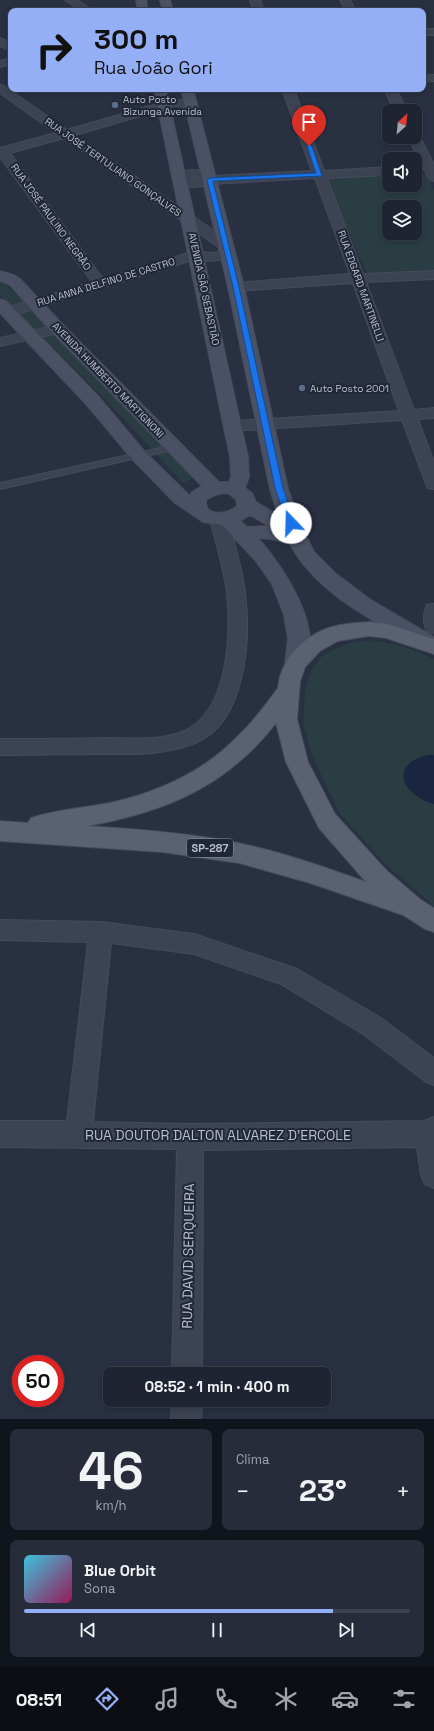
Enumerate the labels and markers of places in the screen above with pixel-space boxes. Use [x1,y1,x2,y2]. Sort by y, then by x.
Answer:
place label: Auto Posto Bizunga Avenida [123,93,202,118]
marker: Auto Posto Bizunga Avenida [110,100,120,110]
pin [292,105,326,146]
place label: Auto Posto 2001 [310,382,389,395]
marker: Auto Posto 2001 [297,383,307,393]

